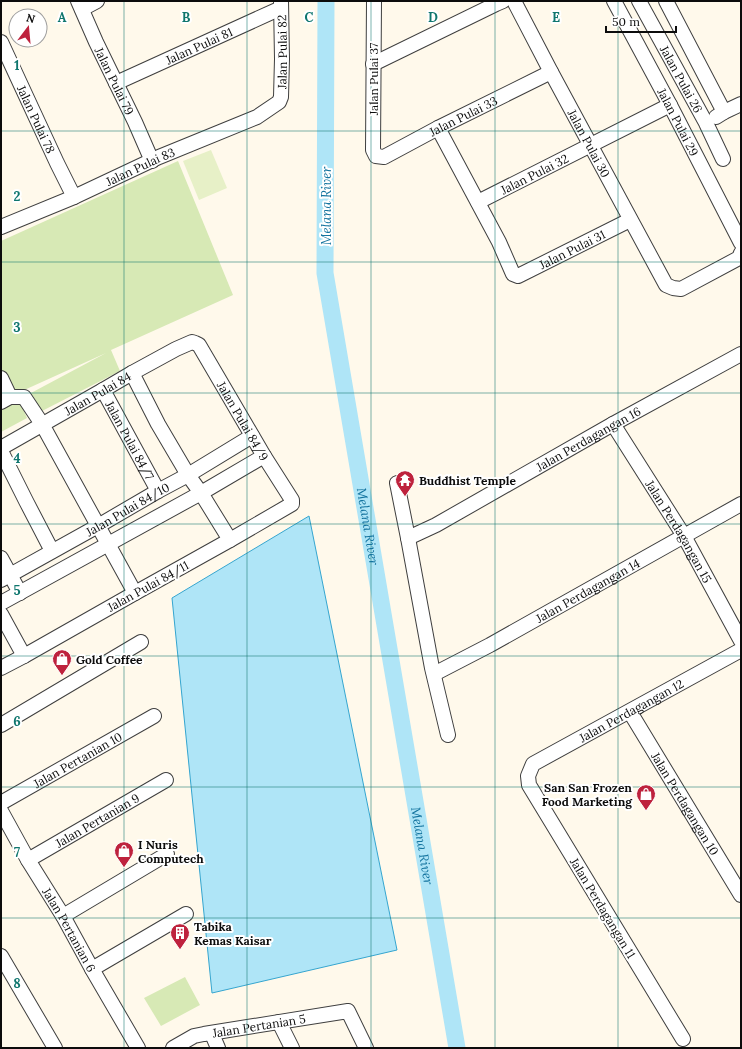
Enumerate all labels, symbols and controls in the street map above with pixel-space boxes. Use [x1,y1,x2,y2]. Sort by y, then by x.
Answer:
north arrow [8,8,48,48]
scale bar [606,8,676,34]
text: A [58,9,67,26]
text: B [182,9,191,26]
text: C [305,9,314,26]
text: D [428,9,438,26]
text: E [552,9,560,26]
text: N [25,10,37,26]
text: 50 m [612,14,640,29]
street label: Jalan Pulai 82 [274,15,290,90]
street label: Jalan Pulai 81 [162,24,235,67]
street label: Jalan Pulai 37 [366,42,381,116]
street label: Jalan Pulai 26 [657,42,706,115]
street label: Jalan Pulai 79 [92,44,138,117]
text: 1 [14,57,20,74]
street label: Jalan Pulai 78 [14,82,59,156]
street label: Jalan Pulai 29 [654,84,702,158]
street label: Jalan Pulai 33 [425,92,500,139]
street label: Jalan Pulai 30 [565,106,614,180]
street label: Jalan Pulai 83 [102,144,177,189]
street label: Jalan Pulai 32 [497,150,571,197]
water label: Melana River [318,167,335,245]
text: 2 [14,188,21,205]
street label: Jalan Pulai 31 [536,226,608,272]
text: 3 [13,319,21,336]
street label: Jalan Pulai 84 [61,368,134,418]
street label: Jalan Pulai 84/9 [214,378,272,463]
street label: Jalan Pulai 84/7 [102,397,158,483]
street label: Jalan Perdagangan 16 [533,403,643,474]
text: 4 [13,450,21,467]
temple icon: Buddhist Temple [394,469,416,497]
place label: Buddhist Temple [419,473,516,488]
street label: Jalan Perdagangan 15 [642,476,715,585]
street label: Jalan Pulai 84/10 [82,479,172,539]
water label: Melana River [353,486,383,567]
street label: Jalan Perdagangan 14 [532,555,643,626]
street label: Jalan Pulai 84/11 [104,557,192,616]
text: 5 [13,582,21,599]
shop icon: Gold Coffee [51,648,73,676]
place label: Gold Coffee [76,652,143,667]
street label: Jalan Perdagangan 12 [575,676,686,745]
text: 6 [13,713,21,730]
street label: Jalan Pertanian 10 [30,728,124,791]
street label: Jalan Perdagangan 10 [648,748,722,858]
place label: San San Frozen Food Marketing [542,780,633,809]
shop icon: San San Frozen Food Marketing [635,783,657,811]
street label: Jalan Pertanian 9 [52,790,142,851]
water label: Melana River [408,806,438,886]
place label: I Nuris Computech [138,837,204,866]
shop icon: I Nuris Computech [113,840,135,868]
text: 7 [14,844,20,861]
street label: Jalan Perdagangan 11 [567,854,639,961]
street label: Jalan Pertanian 6 [39,884,99,974]
place label: Tabika Kemas Kaisar [194,919,272,948]
building icon: Tabika Kemas Kaisar [169,922,191,950]
text: 8 [13,975,21,992]
street label: Jalan Pertanian 5 [210,1010,307,1040]

